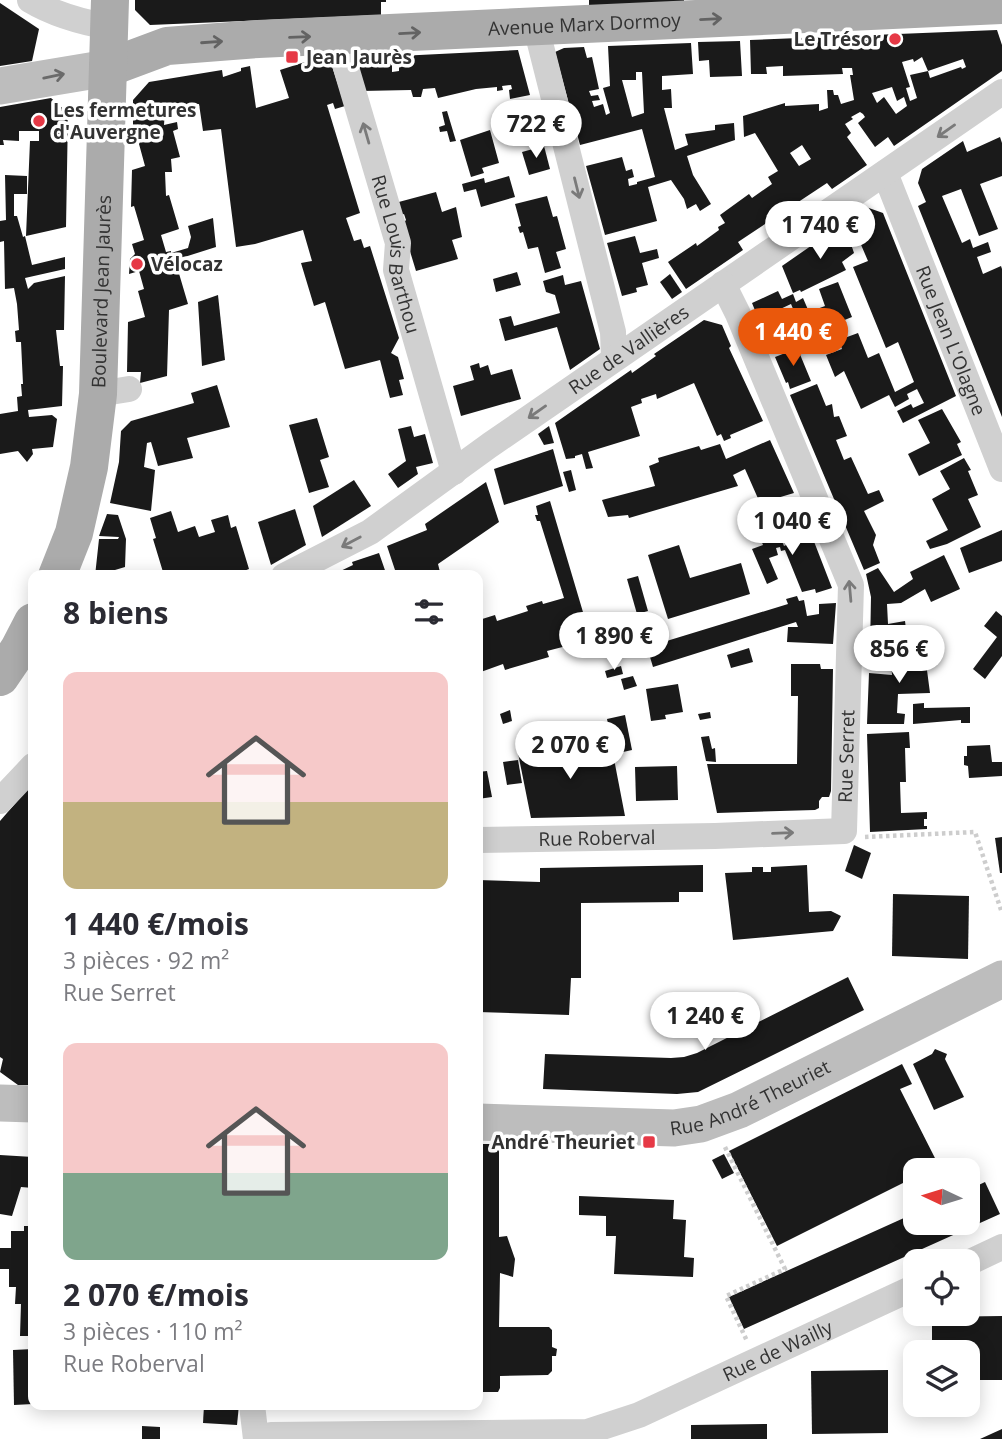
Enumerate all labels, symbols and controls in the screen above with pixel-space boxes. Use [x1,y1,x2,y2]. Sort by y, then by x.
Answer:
street label: Avenue Marx Dormoy [487,7,682,41]
one-way arrow [699,12,722,25]
one-way arrow [398,26,421,39]
place label: Le Trésor [793,26,881,52]
one-way arrow [288,31,311,44]
marker: Le Trésor [887,31,903,47]
one-way arrow [200,35,223,48]
place label: Jean Jaurès [304,44,412,70]
marker: Jean Jaurès [284,49,300,65]
one-way arrow [42,69,65,83]
place label: Les fermetures d'Auvergne [53,97,196,145]
pin: 722 € [487,100,585,160]
text: 722 € [507,107,565,139]
marker: Les fermetures d'Auvergne [31,113,47,129]
one-way arrow [358,122,371,144]
one-way arrow [937,124,956,138]
street label: Rue Louis Barthou [365,172,427,336]
one-way arrow [571,176,584,199]
street label: Boulevard Jean Jaurès [85,195,117,388]
pin: 1 740 € [755,202,885,261]
text: 1 740 € [781,208,859,240]
place label: Vélocaz [151,251,223,277]
marker: Vélocaz [129,256,145,272]
street label: Rue Jean L'Olagne [910,262,992,419]
street label: Rue de Vallières [563,299,694,400]
pin: 1 440 € [728,308,858,368]
text: 1 440 € [754,315,832,347]
one-way arrow [528,405,548,419]
pin: 1 040 € [727,498,857,557]
text: 1 040 € [753,504,831,536]
one-way arrow [341,536,362,549]
one-way arrow [843,580,856,603]
text: 8 biens [63,592,168,633]
icon: filters [410,593,448,631]
pin: 1 890 € [549,612,679,672]
text: 1 890 € [575,619,653,651]
pin: 856 € [850,626,948,685]
text: 856 € [870,632,928,664]
street label: Rue Serret [832,709,860,803]
icon: home [193,717,319,843]
pin: 2 070 € [505,722,635,781]
text: 2 070 € [531,728,609,760]
street label: Rue Roberval [538,824,656,852]
one-way arrow [772,827,795,840]
text: 1 440 €/mois [63,903,249,944]
text: 3 pièces · 92 m² [63,944,229,976]
text: Rue Serret [63,976,176,1008]
pin: 1 240 € [640,992,770,1052]
text: 1 240 € [666,999,744,1031]
street label: Rue André Theuriet [668,1054,835,1141]
icon: home [193,1088,319,1214]
place label: André Theuriet [491,1129,635,1155]
marker: André Theuriet [641,1134,657,1150]
north arrow [903,1158,980,1236]
map controls [903,1158,980,1417]
button: locate [903,1249,980,1326]
text: 2 070 €/mois [63,1274,249,1315]
street label: Rue de Wailly [718,1314,837,1387]
text: 3 pièces · 110 m² [63,1315,243,1347]
button: layers [903,1340,980,1417]
text: Rue Roberval [63,1347,205,1379]

